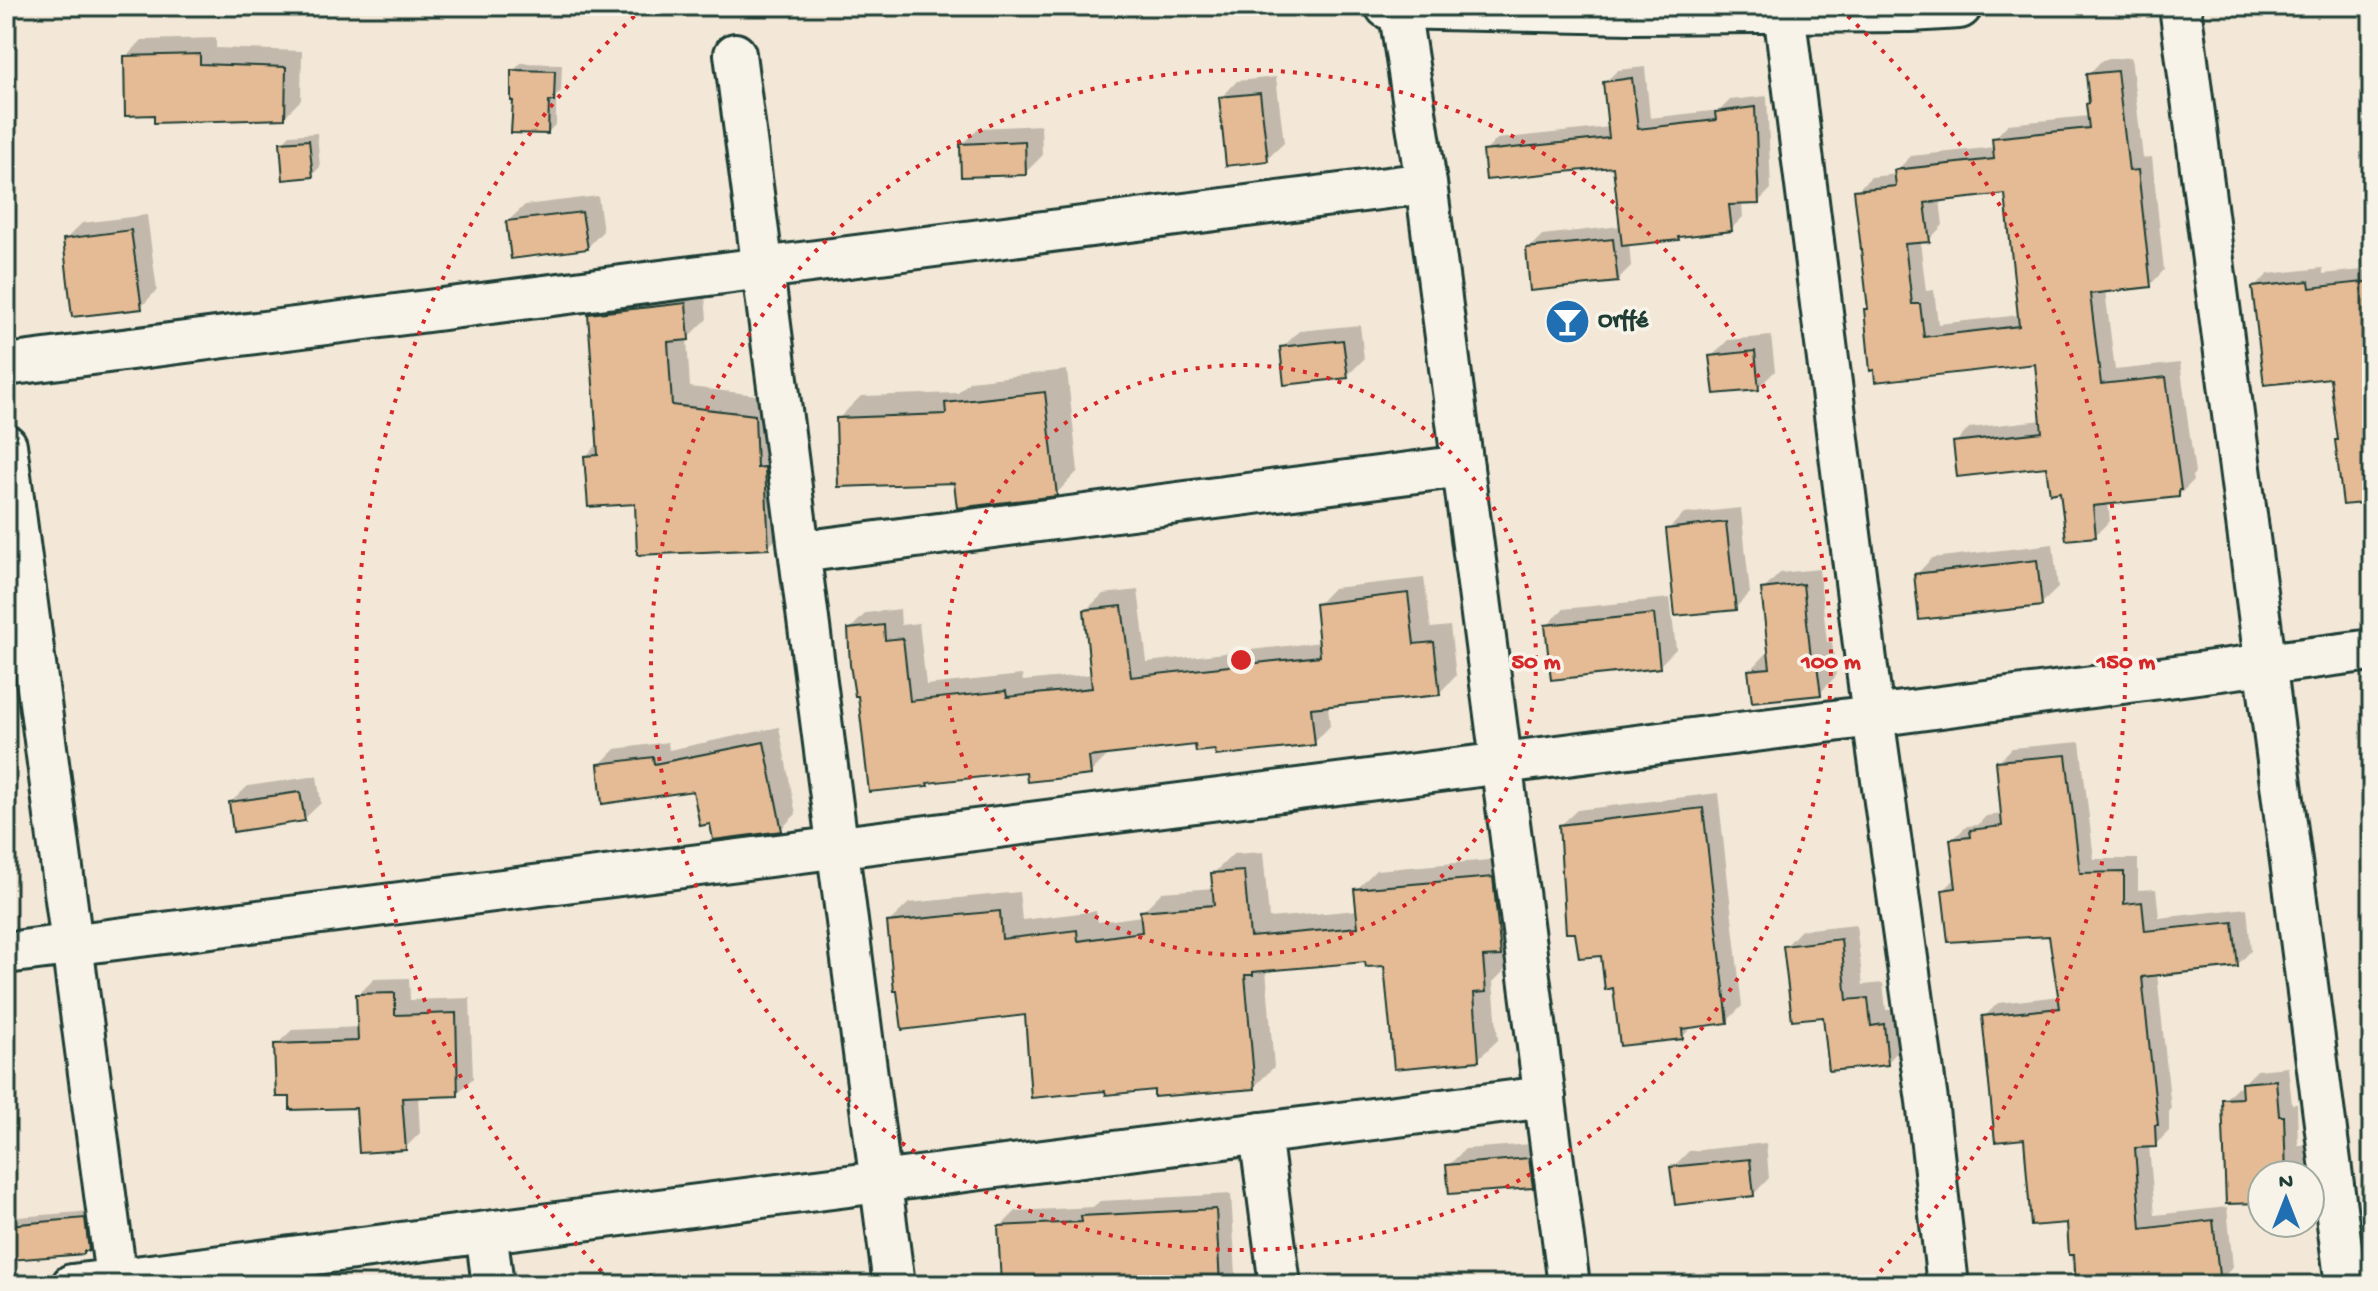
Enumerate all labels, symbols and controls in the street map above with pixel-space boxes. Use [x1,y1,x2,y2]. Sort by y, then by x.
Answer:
bar icon: Orffé [1543,297,1591,345]
place label: Orffé [1598,307,1650,336]
centre of rings [1227,646,1255,674]
text: 50 m [1512,649,1560,678]
text: 100 m [1800,649,1861,678]
text: 150 m [2096,649,2155,678]
north arrow [2246,1159,2326,1239]
text: N [2279,1170,2293,1196]

